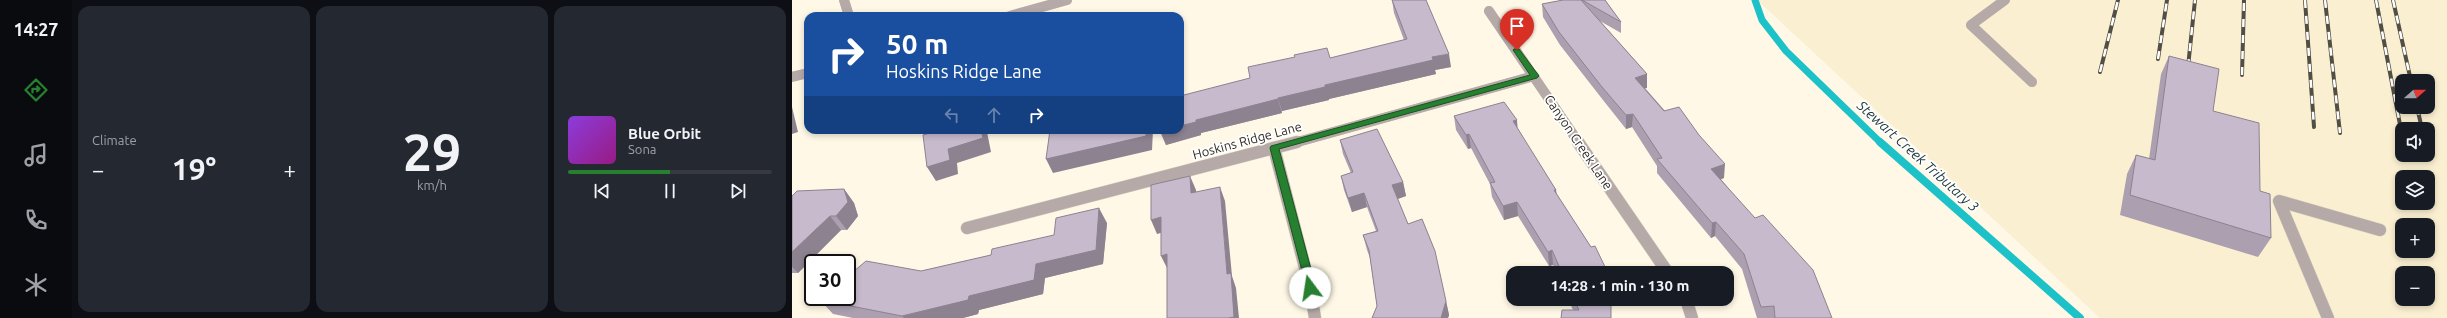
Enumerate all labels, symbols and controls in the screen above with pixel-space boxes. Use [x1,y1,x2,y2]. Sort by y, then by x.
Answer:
pin [1500,9,1534,50]
icon: arrive [1506,15,1528,37]
text: 14:27 [13,19,59,39]
icon: right [820,28,872,80]
text: 50 m [886,28,948,59]
text: Hoskins Ridge Lane [886,61,1042,81]
north arrow [2395,74,2435,114]
map controls [2395,74,2435,306]
icon: directions [22,76,50,104]
street label: Canyon Creek Lane [1542,92,1616,192]
water label: Stewart Creek Tributary 3 [1853,97,1982,215]
icon: left [941,104,963,126]
icon: ahead [983,104,1005,126]
icon: right [1025,104,1047,126]
street label: Hoskins Ridge Lane [1191,119,1303,161]
button: sound [2395,122,2435,162]
text: 29 [403,123,461,181]
text: Blue Orbit [628,125,701,142]
text: Climate [92,133,137,147]
icon: music [22,141,50,169]
text: Sona [628,142,657,156]
text: 19° [172,152,216,186]
text: − [92,157,104,182]
text: + [284,157,296,182]
button: layers [2395,170,2435,210]
text: km/h [417,178,447,192]
icon: previous [591,180,613,202]
icon: pause [659,180,681,202]
icon: next [727,180,749,202]
icon: phone [22,206,50,234]
button: + [2395,218,2435,258]
speed limit sign: 30 [804,254,856,306]
button: − [2395,266,2435,306]
position arrow [1289,267,1331,309]
icon: climate [22,271,50,299]
text: 14:28 · 1 min · 130 m [1551,277,1689,294]

